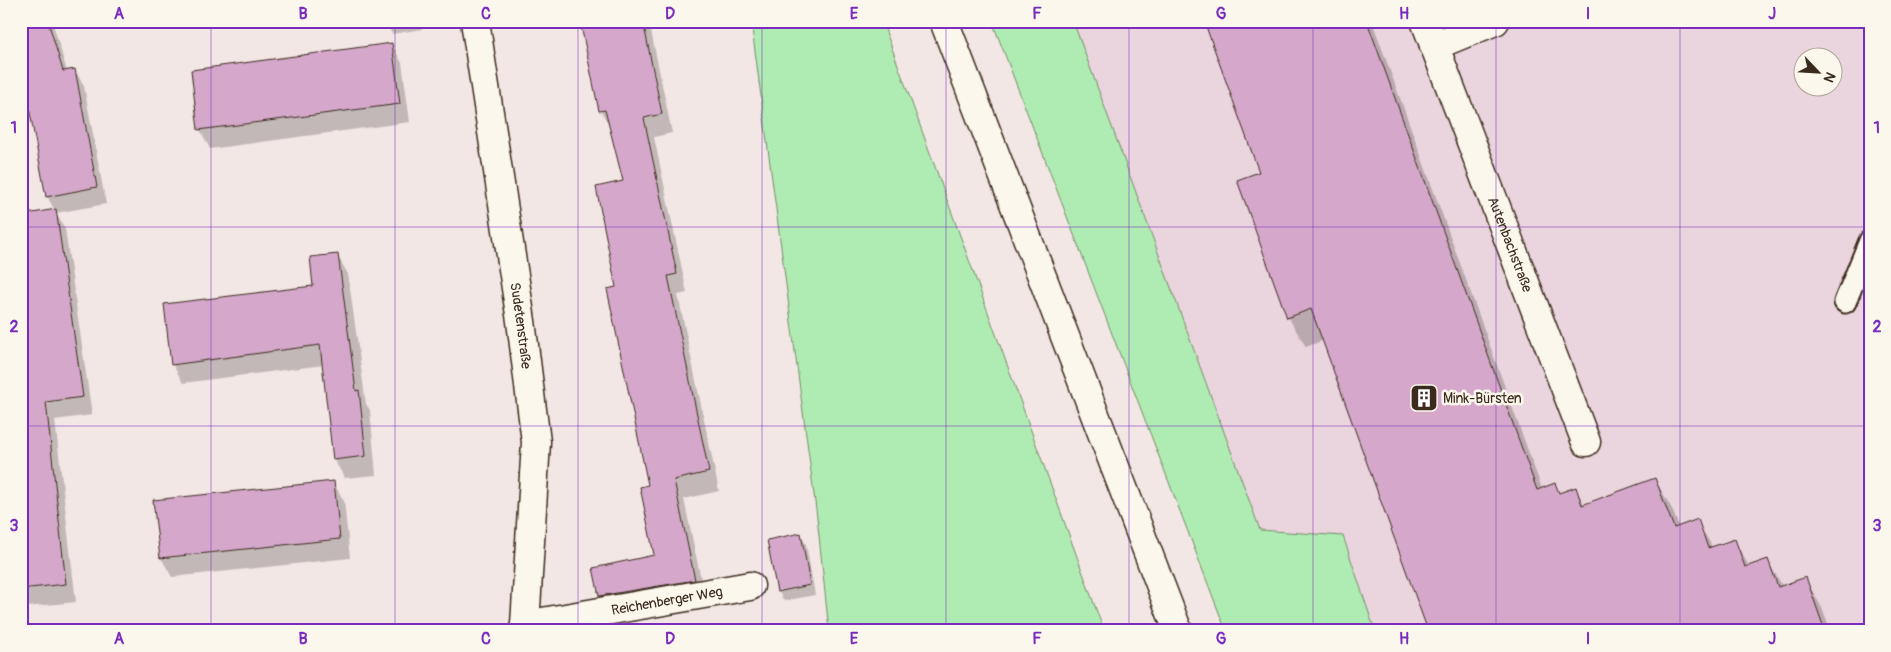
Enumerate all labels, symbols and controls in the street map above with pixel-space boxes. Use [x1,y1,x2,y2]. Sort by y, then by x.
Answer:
text: A [114,4,125,24]
text: B [298,4,308,24]
text: C [481,4,491,24]
text: D [665,4,675,24]
text: E [850,4,859,24]
text: F [1032,4,1042,24]
text: G [1216,4,1227,24]
text: H [1399,4,1409,24]
text: I [1586,4,1590,24]
text: J [1768,4,1776,24]
north arrow [1794,48,1844,98]
text: N [1820,69,1839,85]
text: 1 [11,118,17,138]
text: 1 [1874,118,1880,138]
street label: Autenbachstraße [1484,194,1536,295]
street label: Sudetenstraße [506,281,535,370]
text: 2 [10,317,19,337]
text: 2 [1873,317,1882,337]
building icon: Mink-Bürsten [1409,383,1439,413]
place label: Mink-Bürsten [1443,390,1522,407]
text: 3 [10,516,19,536]
text: 3 [1873,516,1882,536]
street label: Reichenberger Weg [610,583,724,619]
text: A [114,629,125,649]
text: B [298,629,308,649]
text: C [481,629,491,649]
text: D [665,629,675,649]
text: E [850,629,859,649]
text: F [1032,629,1042,649]
text: G [1216,629,1227,649]
text: H [1399,629,1409,649]
text: I [1586,629,1590,649]
text: J [1768,629,1776,649]

